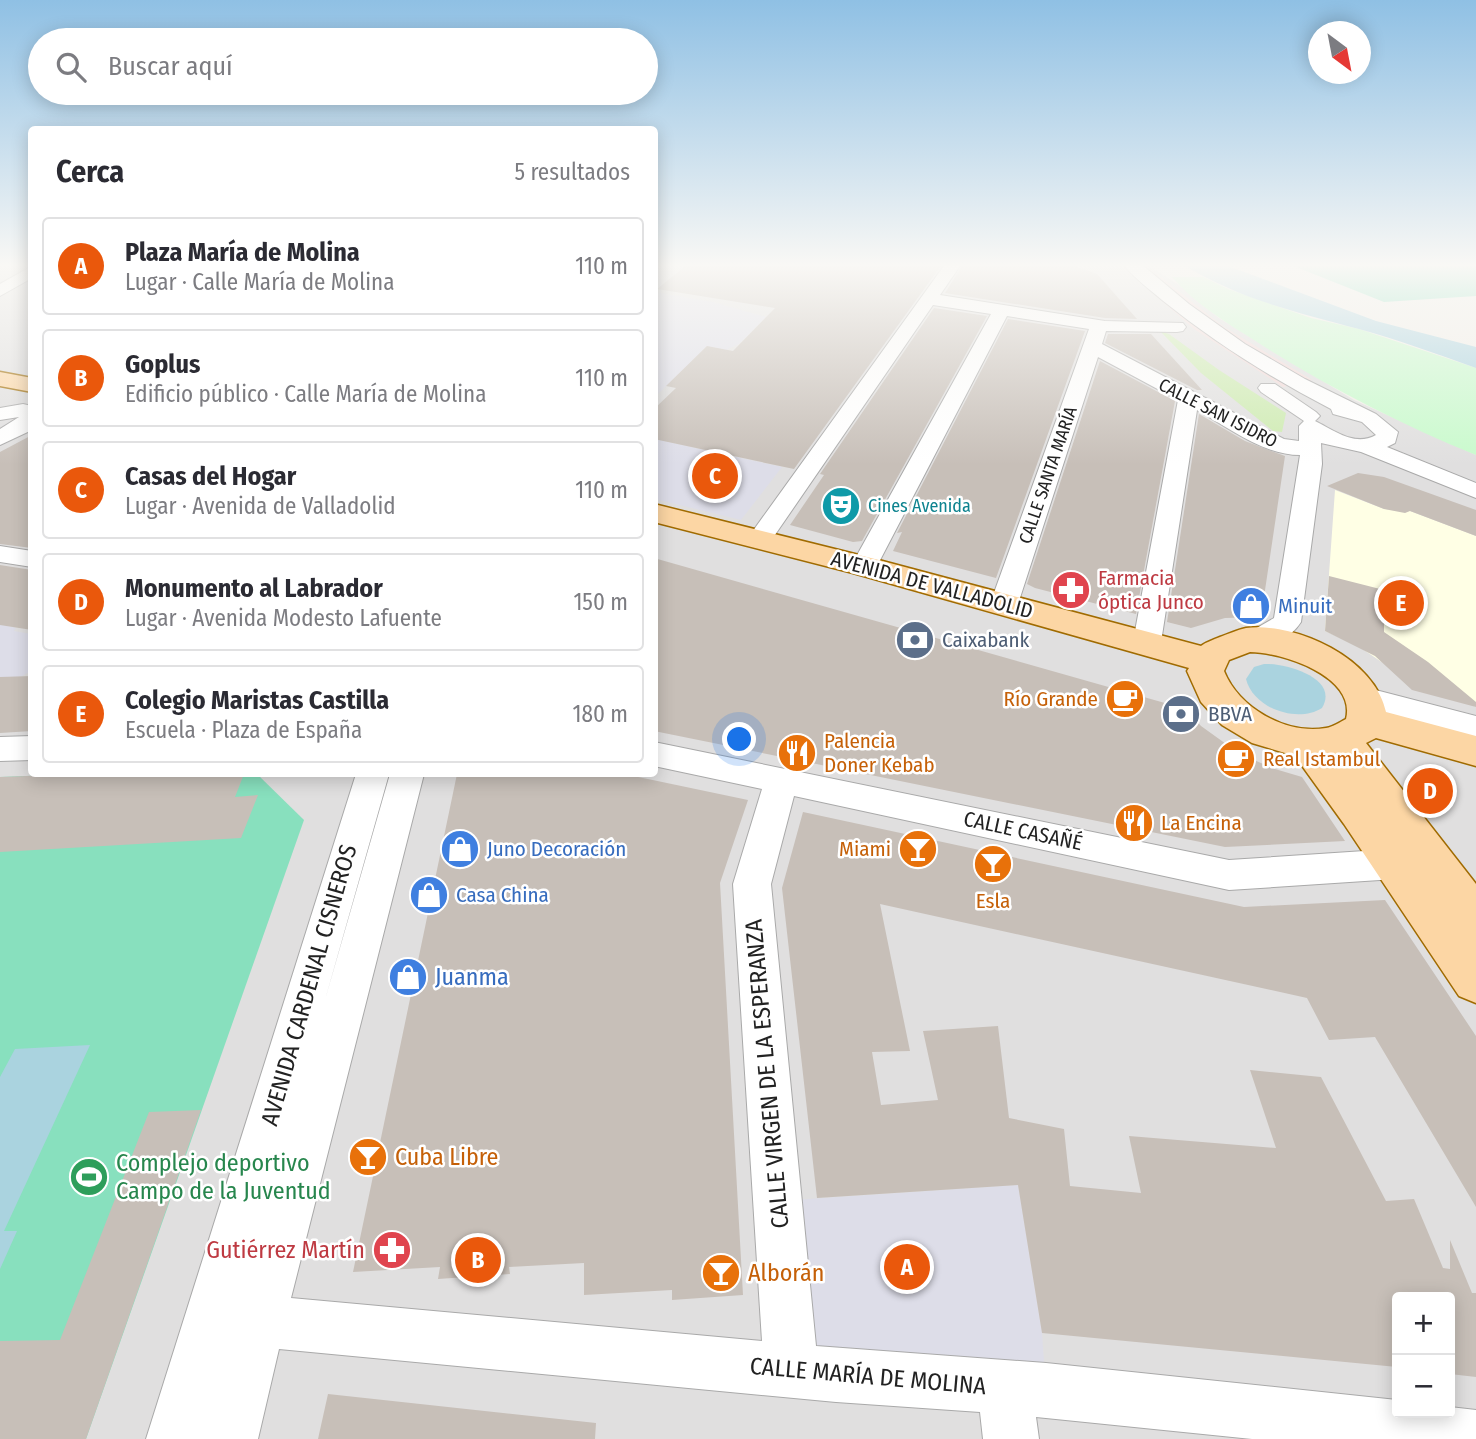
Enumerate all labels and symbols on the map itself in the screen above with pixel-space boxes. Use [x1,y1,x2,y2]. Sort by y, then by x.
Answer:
north arrow [1308,21,1371,84]
street label: CALLE SAN ISIDRO [1155,374,1281,452]
street label: CALLE SANTA MARÍA [1013,403,1082,547]
pin: C [692,450,738,502]
theatre icon: Cines Avenida [820,485,862,527]
place label: Cines Avenida [868,495,971,517]
street label: AVENIDA DE VALLADOLID [828,546,1036,624]
place label: Farmacia óptica Junco [1098,565,1204,615]
pharmacy icon: Farmacia óptica Junco [1050,569,1092,611]
pin: E [1378,577,1424,629]
shop icon: Minuit [1230,585,1272,627]
place label: Minuit [1278,593,1333,619]
bank icon: Caixabank [894,619,936,661]
place label: Caixabank [942,627,1030,653]
cafe icon: Río Grande [1104,678,1146,720]
place label: Río Grande [1004,686,1098,712]
bank icon: BBVA [1160,693,1202,735]
place label: BBVA [1208,701,1252,727]
your location [722,722,756,756]
place label: Palencia Doner Kebab [824,728,935,778]
restaurant icon: Palencia Doner Kebab [776,732,818,774]
cafe icon: Real Istambul [1215,738,1257,780]
place label: Real Istambul [1263,746,1381,772]
pin: D [1407,765,1453,817]
restaurant icon: La Encina [1113,802,1155,844]
street label: CALLE CASAÑÉ [961,806,1085,856]
place label: La Encina [1161,810,1242,836]
shop icon: Juno Decoración [439,828,481,870]
bar icon: Miami [897,828,939,870]
place label: Juno Decoración [487,836,626,862]
place label: Miami [839,836,891,862]
street label: AVENIDA CARDENAL CISNEROS [255,841,363,1129]
bar icon: Esla [972,843,1014,885]
shop icon: Casa China [408,874,450,916]
place label: Casa China [456,882,549,908]
place label: Esla [976,888,1010,914]
street label: CALLE VIRGEN DE LA ESPERANZA [740,918,794,1230]
shop icon: Juanma [387,956,429,998]
place label: Juanma [435,963,509,991]
bar icon: Cuba Libre [347,1136,389,1178]
place label: Cuba Libre [395,1143,498,1171]
place label: Complejo deportivo Campo de la Juventud [116,1149,331,1205]
sports icon: Complejo deportivo Campo de la Juventud [68,1156,110,1198]
pharmacy icon: Gutiérrez Martín [371,1229,413,1271]
pin: B [455,1234,501,1286]
place label: Gutiérrez Martín [206,1236,365,1264]
pin: A [884,1241,930,1293]
bar icon: Alborán [700,1252,742,1294]
place label: Alborán [748,1259,824,1287]
street label: CALLE MARÍA DE MOLINA [749,1351,988,1400]

